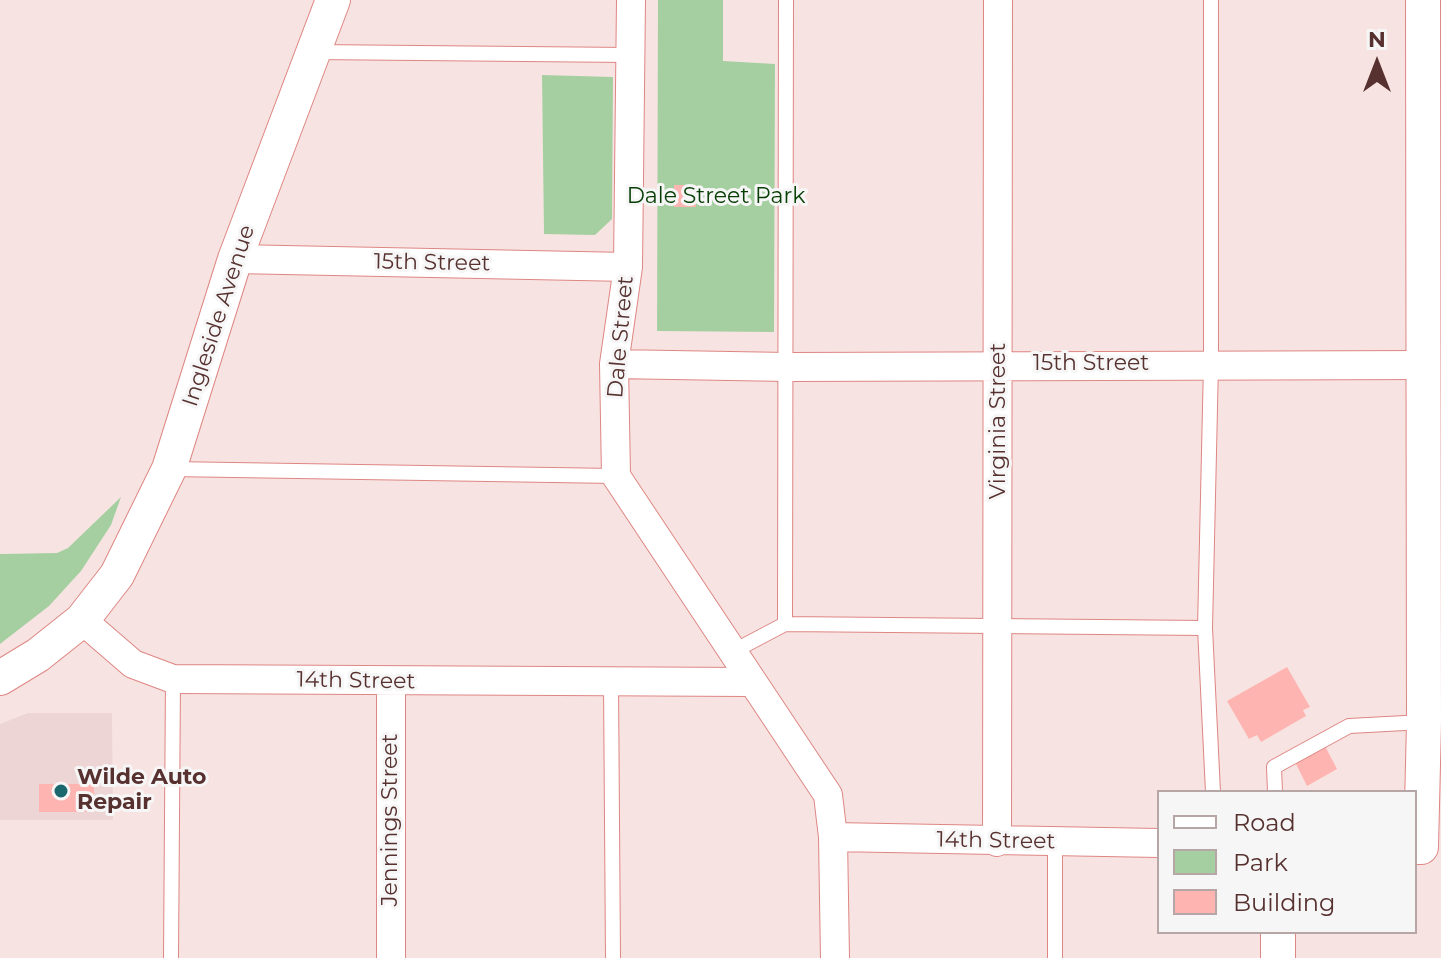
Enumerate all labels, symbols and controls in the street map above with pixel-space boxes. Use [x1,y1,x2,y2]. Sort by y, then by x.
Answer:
north arrow [1337,24,1417,104]
text: N [1368,26,1386,53]
park label: Dale Street Park [627,184,805,210]
street label: Ingleside Avenue [177,222,261,410]
street label: 15th Street [374,249,490,277]
street label: Dale Street [603,275,639,399]
street label: Virginia Street [986,343,1012,499]
street label: 15th Street [1033,351,1149,377]
street label: 14th Street [296,667,416,695]
street label: Jennings Street [378,734,404,906]
place label: Wilde Auto Repair [77,765,206,816]
marker: Wilde Auto Repair [52,782,70,800]
legend [1157,790,1417,934]
text: Road [1233,808,1296,837]
street label: 14th Street [936,827,1056,855]
text: Park [1233,848,1288,877]
text: Building [1233,888,1336,917]

